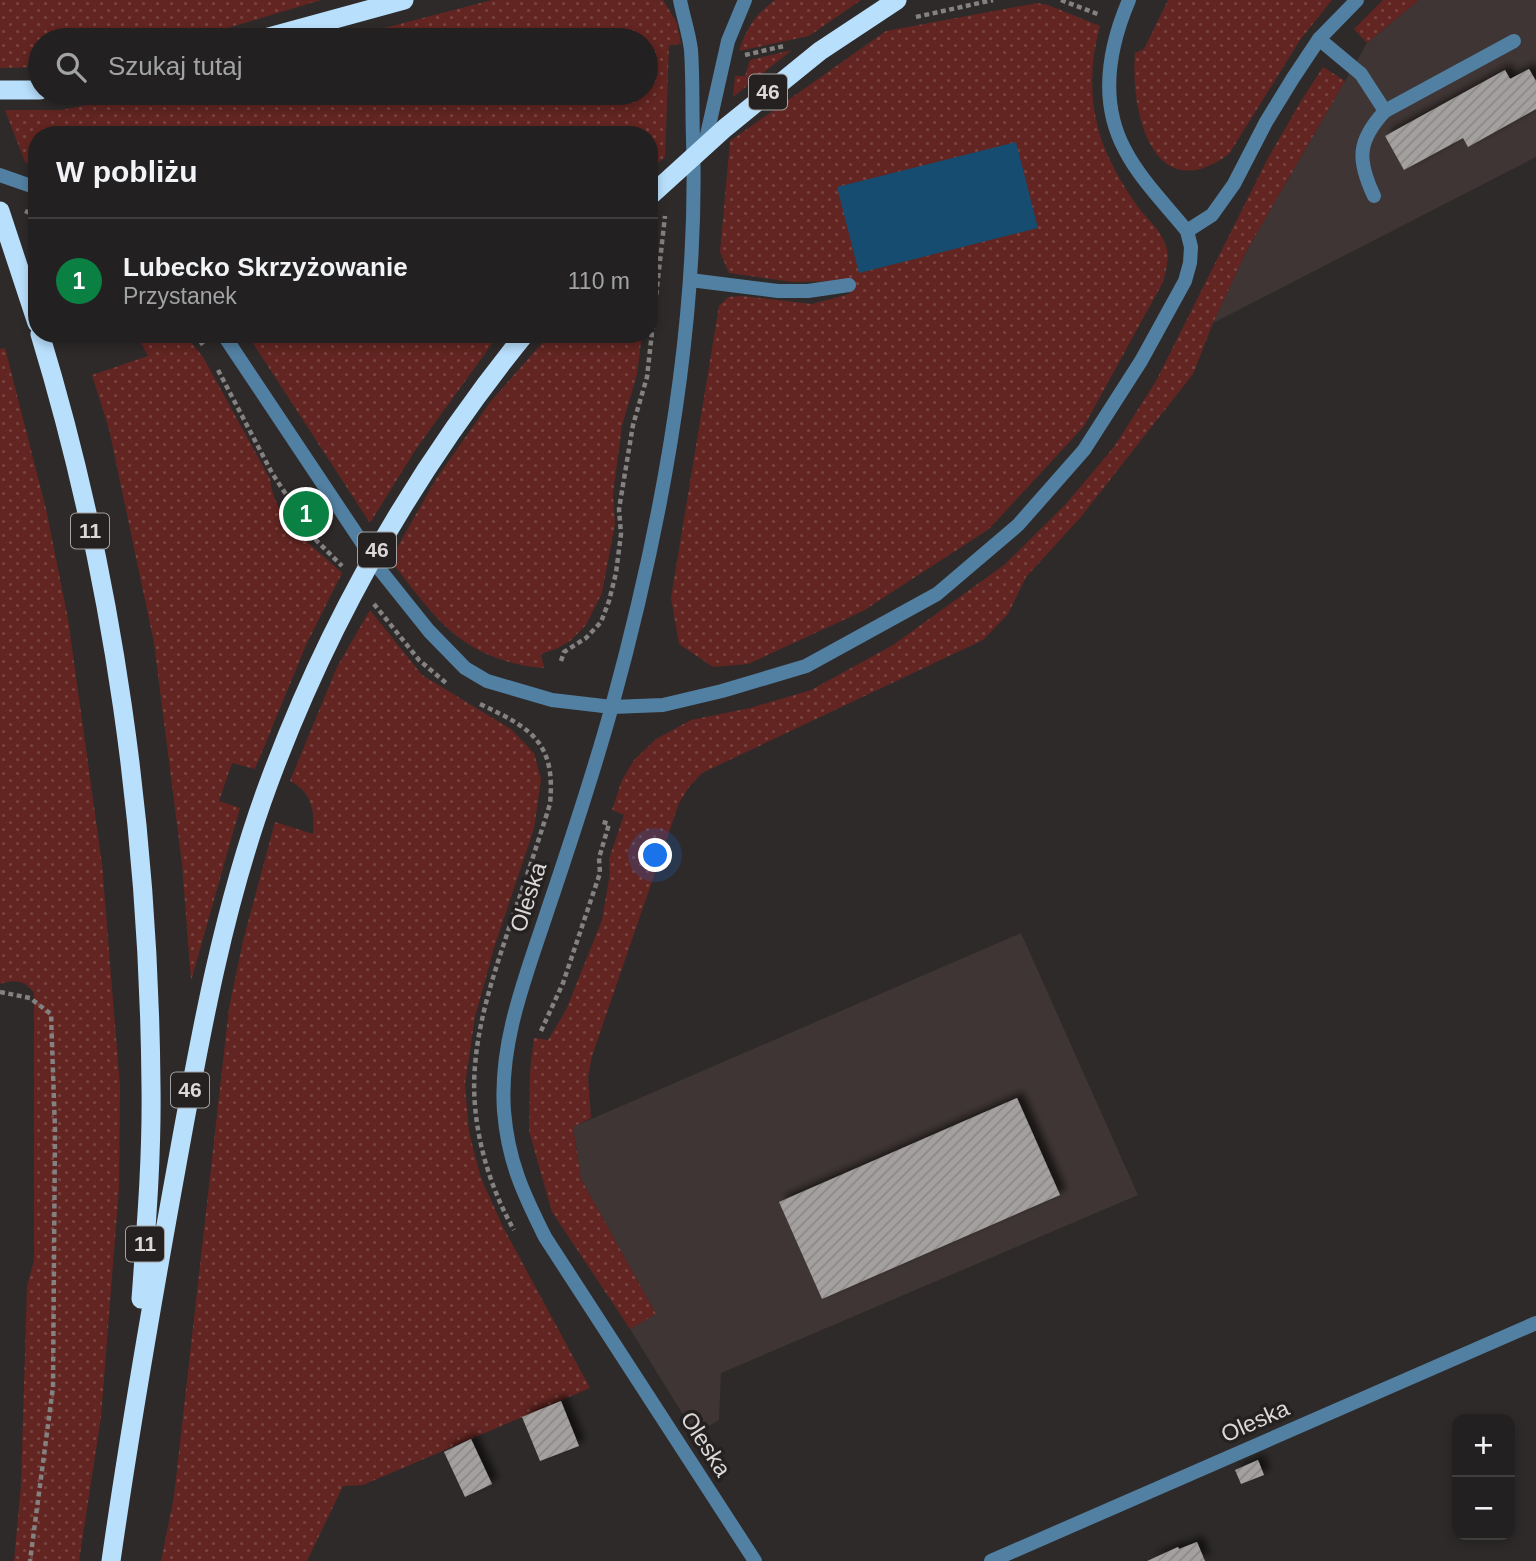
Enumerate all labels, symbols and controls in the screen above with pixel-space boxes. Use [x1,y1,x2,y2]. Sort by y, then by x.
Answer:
search box [28,28,658,105]
icon: search [52,48,90,86]
text: Szukaj tutaj [108,51,242,81]
road number: 46 [749,74,787,110]
text: W pobliżu [56,155,198,188]
text: Lubecko Skrzyżowanie [123,252,408,282]
text: 1 [73,268,85,294]
text: 110 m [568,268,630,294]
text: Przystanek [123,283,237,309]
pin: 1 [283,488,329,540]
road number: 11 [71,514,109,548]
road number: 46 [358,532,396,568]
your location [638,838,672,872]
street label: Oleska [505,859,551,935]
road number: 46 [171,1072,209,1108]
road number: 11 [126,1226,164,1262]
street label: Oleska [1217,1394,1293,1447]
street label: Oleska [676,1407,737,1481]
map controls [1452,1414,1515,1540]
button: + [1452,1414,1515,1477]
button: − [1452,1477,1515,1540]

